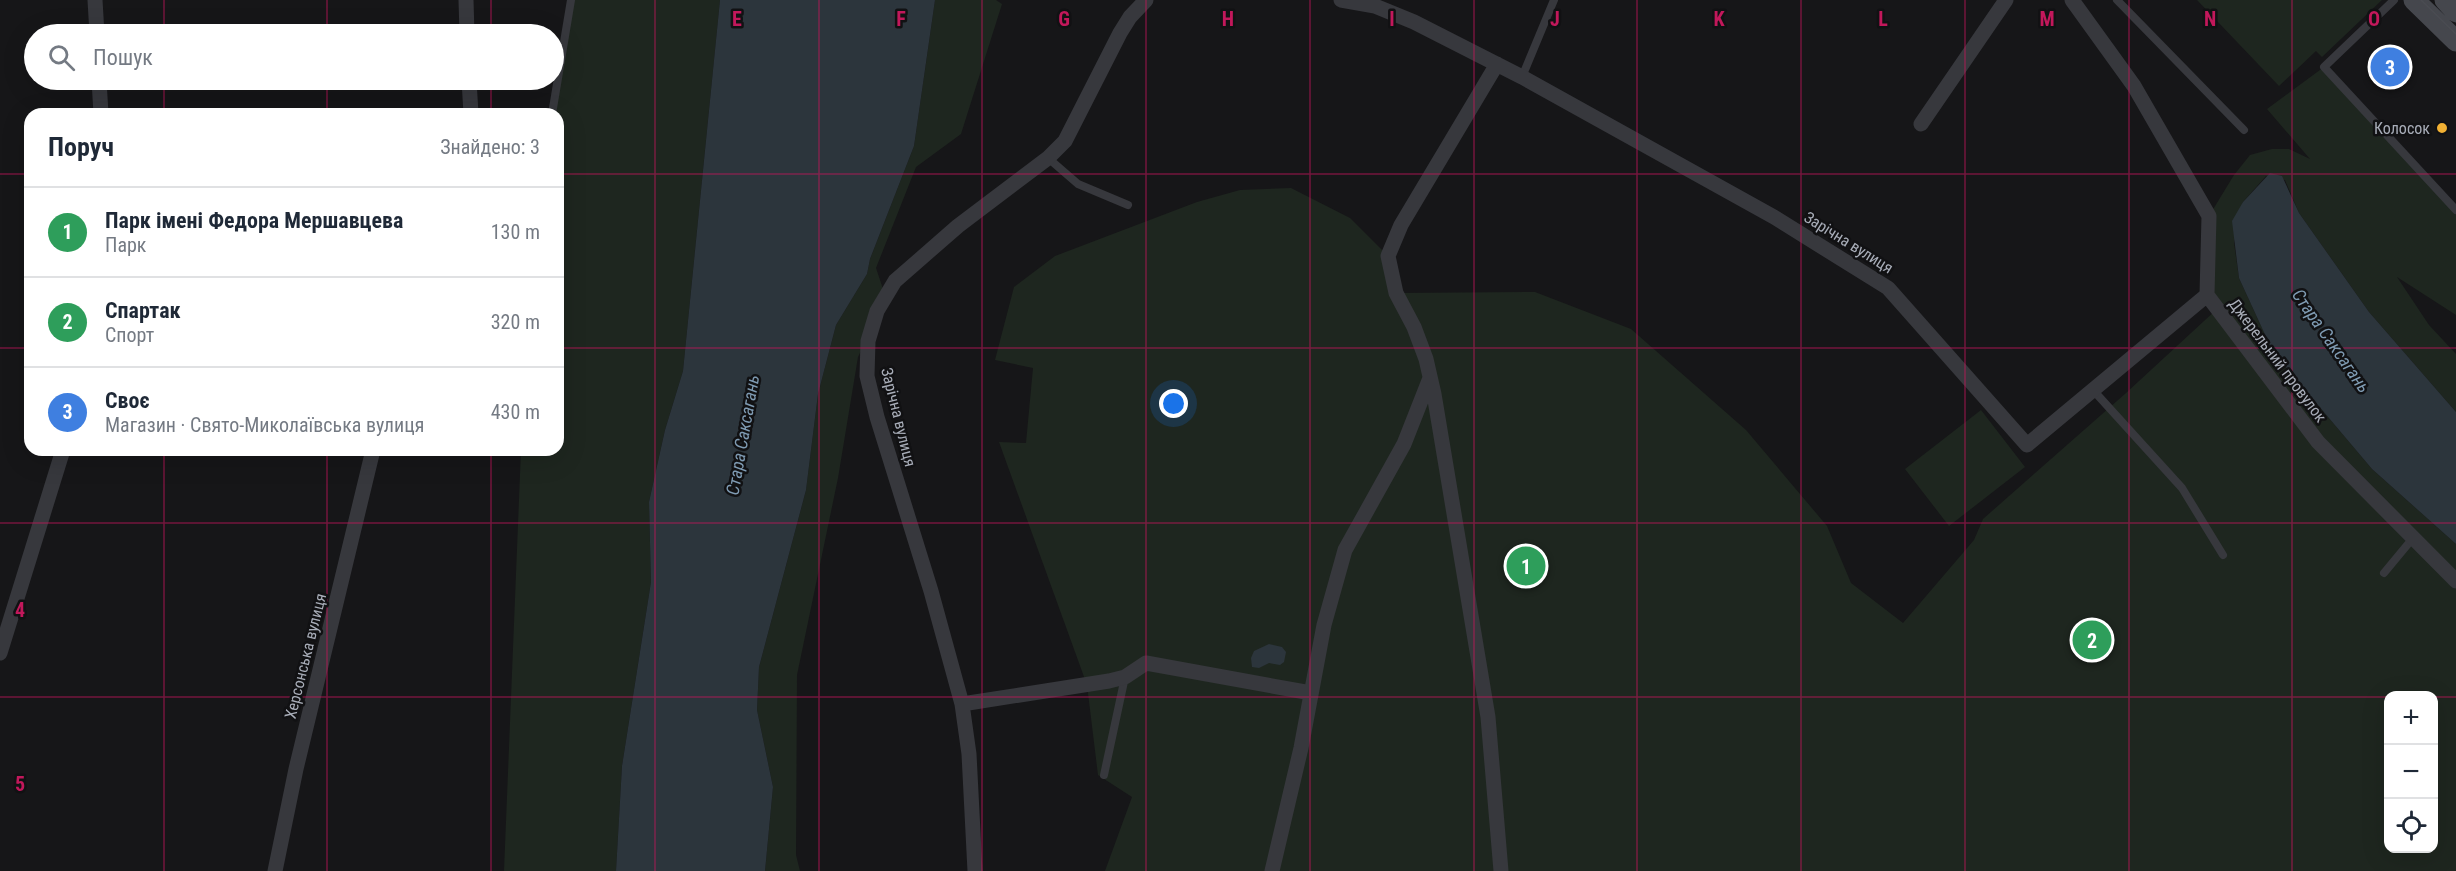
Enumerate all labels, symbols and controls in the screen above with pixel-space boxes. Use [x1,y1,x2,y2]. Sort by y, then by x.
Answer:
text: E [732,7,742,31]
text: F [896,7,906,31]
text: G [1058,7,1070,31]
text: H [1222,7,1234,31]
text: I [1389,7,1395,31]
text: J [1550,7,1560,31]
text: K [1713,7,1725,31]
text: L [1878,7,1888,31]
text: M [2039,7,2055,31]
text: N [2204,7,2216,31]
text: O [2368,7,2380,31]
search box [24,24,564,90]
icon: search [45,41,78,74]
pin: 3 [2370,44,2410,90]
text: Пошук [93,45,153,70]
place label: Колосок [2374,119,2430,138]
marker: Колосок [2435,121,2449,135]
text: Поруч [48,132,114,162]
text: Знайдено: 3 [440,135,540,159]
street label: Зарічна вулиця [1801,207,1897,277]
text: Парк імені Федора Мершавцева [105,208,403,233]
text: 1 [62,220,73,244]
text: 130 m [491,220,540,244]
text: Парк [105,233,146,257]
water label: Стара Саксагань [2288,285,2375,397]
street label: Джерельний провулок [2225,295,2331,426]
text: Спартак [105,298,181,323]
text: 2 [62,310,73,334]
text: 320 m [491,310,540,334]
text: Спорт [105,323,154,347]
street label: Зарічна вулиця [877,366,920,469]
water label: Стара Саксагань [722,373,763,497]
text: Своє [105,388,149,413]
your location [1159,389,1188,418]
text: 3 [62,400,73,424]
text: 430 m [491,400,540,424]
text: Магазин · Свято-Миколаївська вулиця [105,413,424,437]
pin: 1 [1506,544,1546,588]
street label: Херсонська вулиця [281,591,330,721]
text: 4 [15,598,25,622]
pin: 2 [2072,618,2112,662]
map controls [2384,691,2438,853]
button: + [2384,691,2438,745]
button: − [2384,745,2438,799]
text: 5 [15,772,25,796]
button: locate [2384,799,2438,853]

